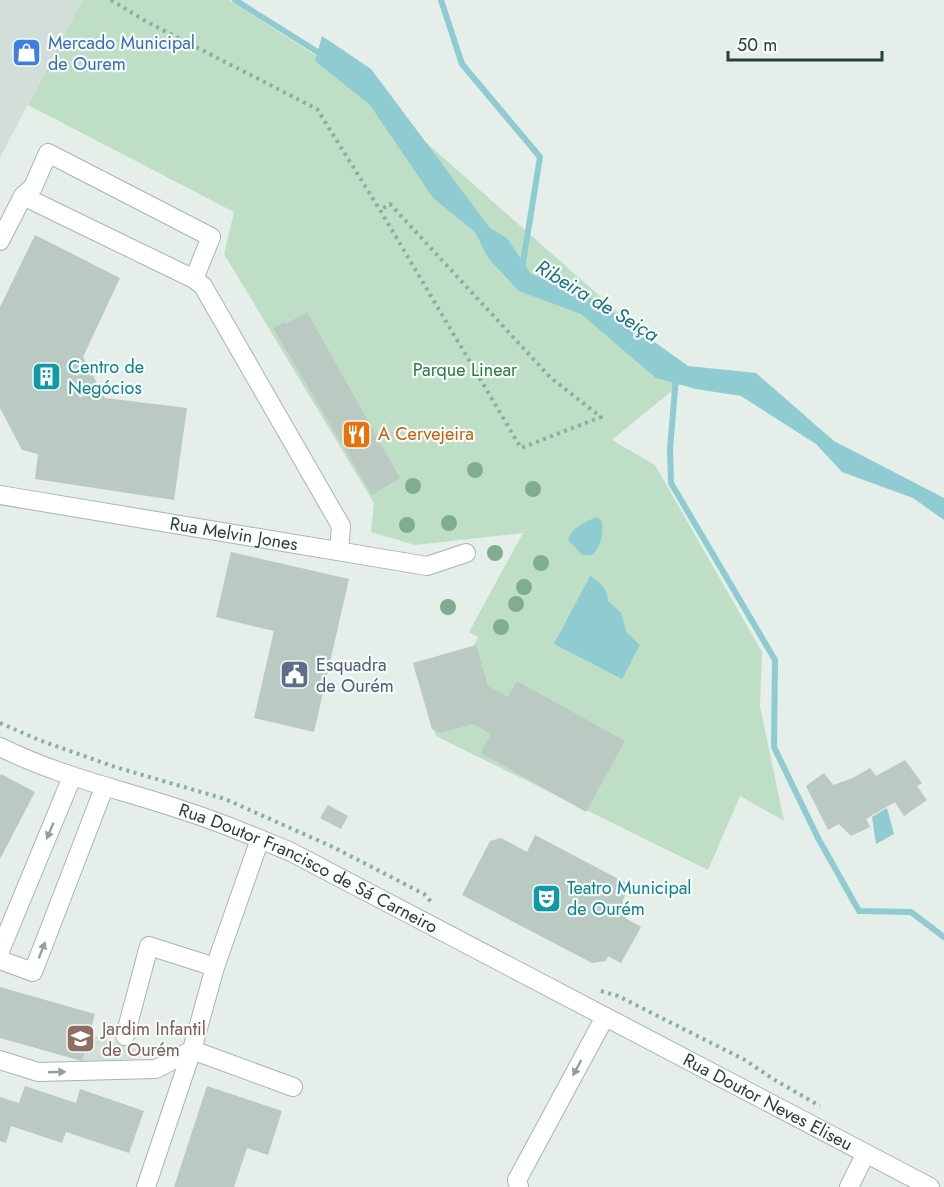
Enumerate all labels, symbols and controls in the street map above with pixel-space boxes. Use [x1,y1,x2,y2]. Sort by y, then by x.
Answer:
scale bar [728,24,882,62]
place label: Mercado Municipal de Ourem [48,30,195,77]
text: 50 m [737,32,777,58]
shop icon: Mercado Municipal de Ourem [11,37,43,69]
water label: Ribeira de Seiça [530,253,664,349]
place label: Centro de Negócios [68,354,144,401]
park label: Parque Linear [413,357,518,383]
building icon: Centro de Negócios [31,361,63,393]
restaurant icon: A Cervejeira [341,418,373,450]
place label: A Cervejeira [378,421,474,447]
street label: Rua Melvin Jones [168,510,300,557]
place label: Esquadra de Ourém [316,652,394,699]
public building icon: Esquadra de Ourém [279,659,311,691]
street label: Rua Doutor Francisco de Sá Carneiro [175,797,443,940]
one-way arrow [45,822,54,840]
place label: Teatro Municipal de Ourém [567,875,691,922]
theatre icon: Teatro Municipal de Ourém [530,882,562,914]
one-way arrow [37,941,47,959]
place label: Jardim Infantil de Ourém [100,1016,206,1063]
school or university icon: Jardim Infantil de Ourém [65,1023,97,1055]
street label: Rua Doutor Neves Eliseu [678,1047,857,1157]
one-way arrow [572,1060,582,1077]
one-way arrow [47,1067,66,1076]

